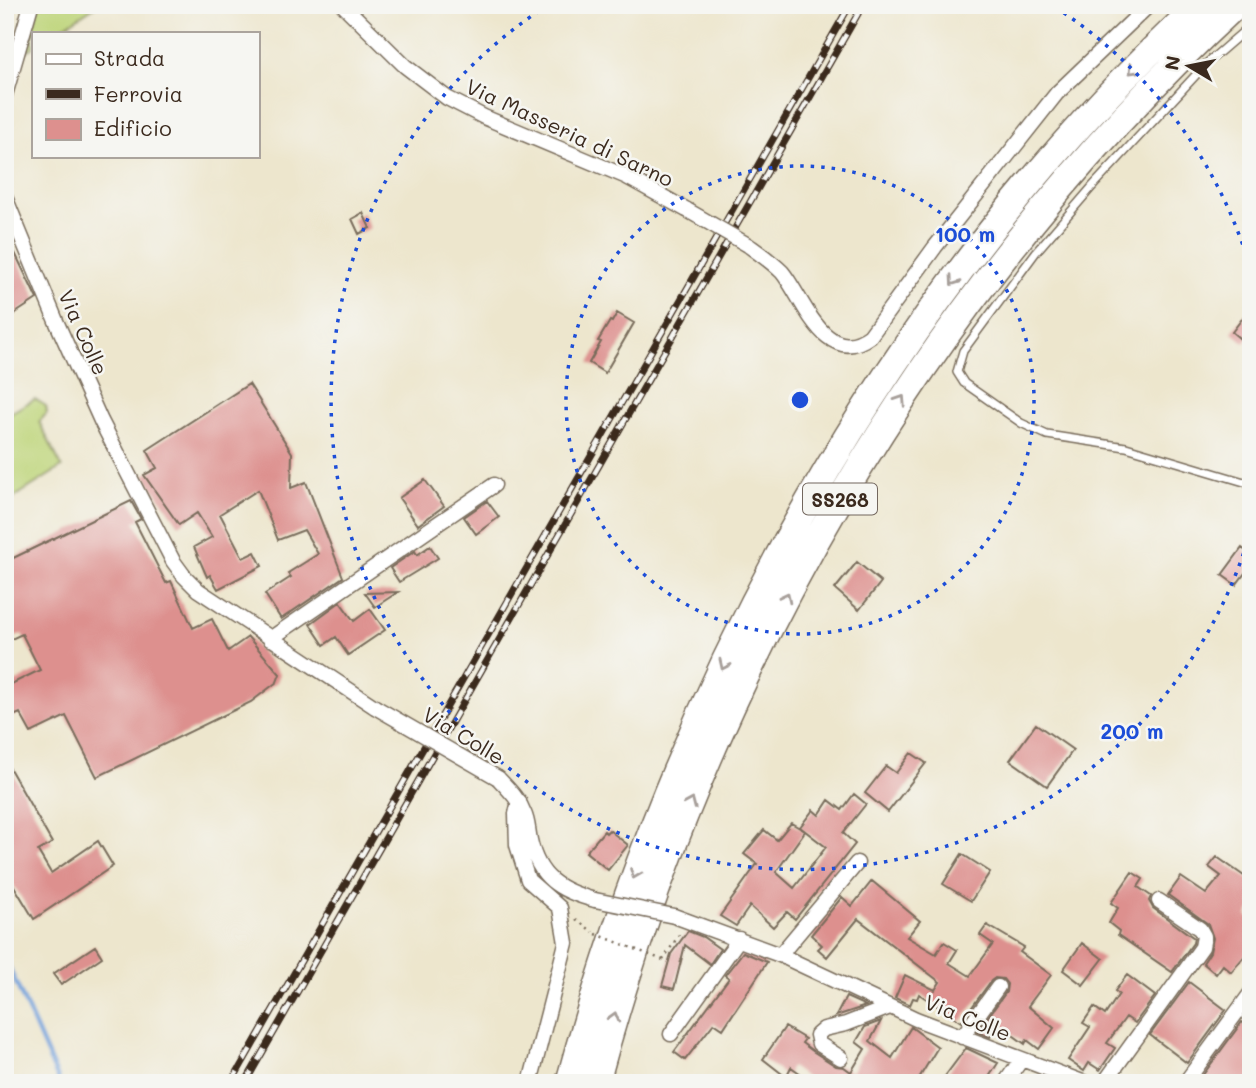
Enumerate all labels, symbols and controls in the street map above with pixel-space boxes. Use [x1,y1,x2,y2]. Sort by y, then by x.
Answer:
legend [32,32,259,158]
north arrow [1154,32,1224,102]
text: Strada [94,44,165,71]
text: N [1158,54,1185,72]
one-way arrow [1128,62,1141,75]
street label: Via Masseria di Sarno [462,72,678,192]
text: Ferrovia [94,80,183,107]
text: Edificio [94,114,172,141]
text: 100 m [935,220,995,247]
one-way arrow [949,273,962,286]
street label: Via Colle [53,285,115,379]
centre of rings [788,388,812,412]
one-way arrow [893,395,906,408]
road number: SS268 [803,484,877,514]
one-way arrow [778,592,792,604]
one-way arrow [718,657,732,670]
street label: Via Colle [418,700,510,770]
text: 200 m [1101,717,1163,744]
one-way arrow [683,798,697,810]
one-way arrow [629,867,643,879]
street label: Via Colle [921,987,1015,1047]
one-way arrow [605,1011,620,1023]

